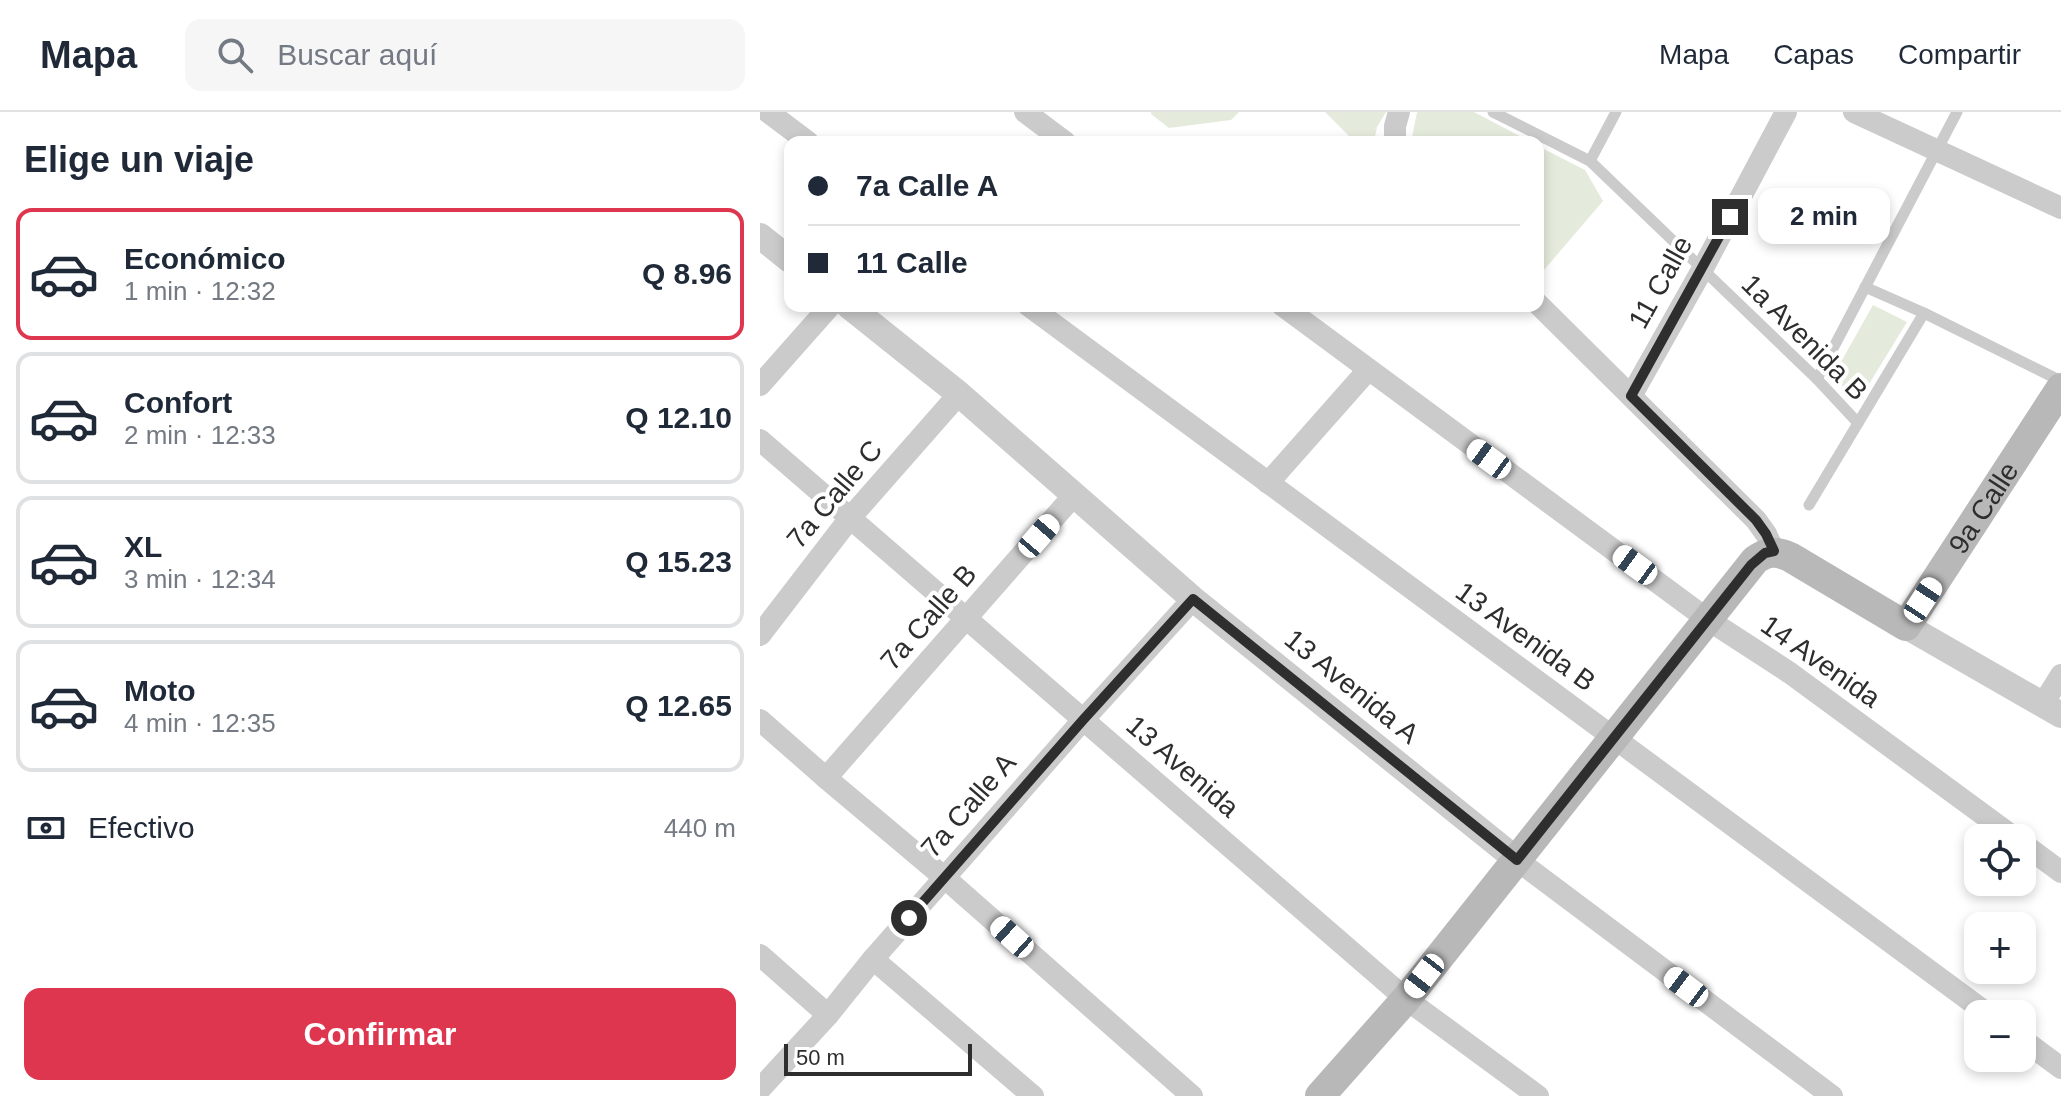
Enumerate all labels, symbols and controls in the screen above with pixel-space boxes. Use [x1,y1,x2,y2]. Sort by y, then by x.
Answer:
search box [185,19,745,91]
icon: search [213,33,257,77]
text: Mapa [40,34,137,76]
text: Buscar aquí [277,38,437,71]
text: Mapa [1659,39,1729,70]
text: Capas [1773,39,1854,70]
text: Compartir [1898,39,2021,70]
text: Elige un viaje [24,139,254,180]
text: 7a Calle A [856,169,998,202]
callout: 2 min [1758,189,1890,245]
route end [1712,199,1748,235]
text: 2 min [1790,201,1858,231]
street label: 11 Calle [1622,231,1698,334]
icon: car [28,238,100,310]
text: Económico [124,242,286,275]
text: 11 Calle [856,246,968,279]
text: Q 8.96 [642,257,732,290]
street label: 1a Avenida B [1736,268,1874,406]
text: 1 min · 12:32 [124,276,276,306]
icon: car [28,382,100,454]
text: Confort [124,386,232,419]
text: Q 12.10 [625,401,732,434]
text: 2 min · 12:33 [124,420,276,450]
street label: 7a Calle C [780,434,888,554]
car [1463,435,1515,483]
street label: 9a Calle [1943,456,2025,559]
car [1014,510,1064,562]
icon: car [28,526,100,598]
text: XL [124,530,162,563]
car [1609,541,1661,589]
text: Q 15.23 [625,545,732,578]
street label: 7a Calle B [874,558,982,676]
text: 3 min · 12:34 [124,564,276,594]
car [1900,573,1946,627]
street label: 13 Avenida B [1450,576,1601,697]
street label: 14 Avenida [1755,609,1886,714]
street label: 13 Avenida A [1279,623,1425,750]
icon: car [28,670,100,742]
text: Moto [124,674,196,707]
text: Q 12.65 [625,689,732,722]
text: 4 min · 12:35 [124,708,276,738]
street label: 13 Avenida [1120,709,1245,824]
street label: 7a Calle A [915,747,1022,864]
icon: cash [24,806,68,850]
text: Efectivo [88,811,195,844]
text: 440 m [664,813,736,843]
map controls [1964,824,2036,1072]
button: locate [1964,824,2036,896]
route start [891,900,927,936]
car [986,912,1038,962]
button: + [1964,912,2036,984]
car [1400,950,1448,1002]
car [1660,963,1712,1011]
button: Confirmar [24,988,736,1080]
button: − [1964,1000,2036,1072]
scale bar [784,1040,972,1076]
text: 50 m [796,1045,845,1070]

